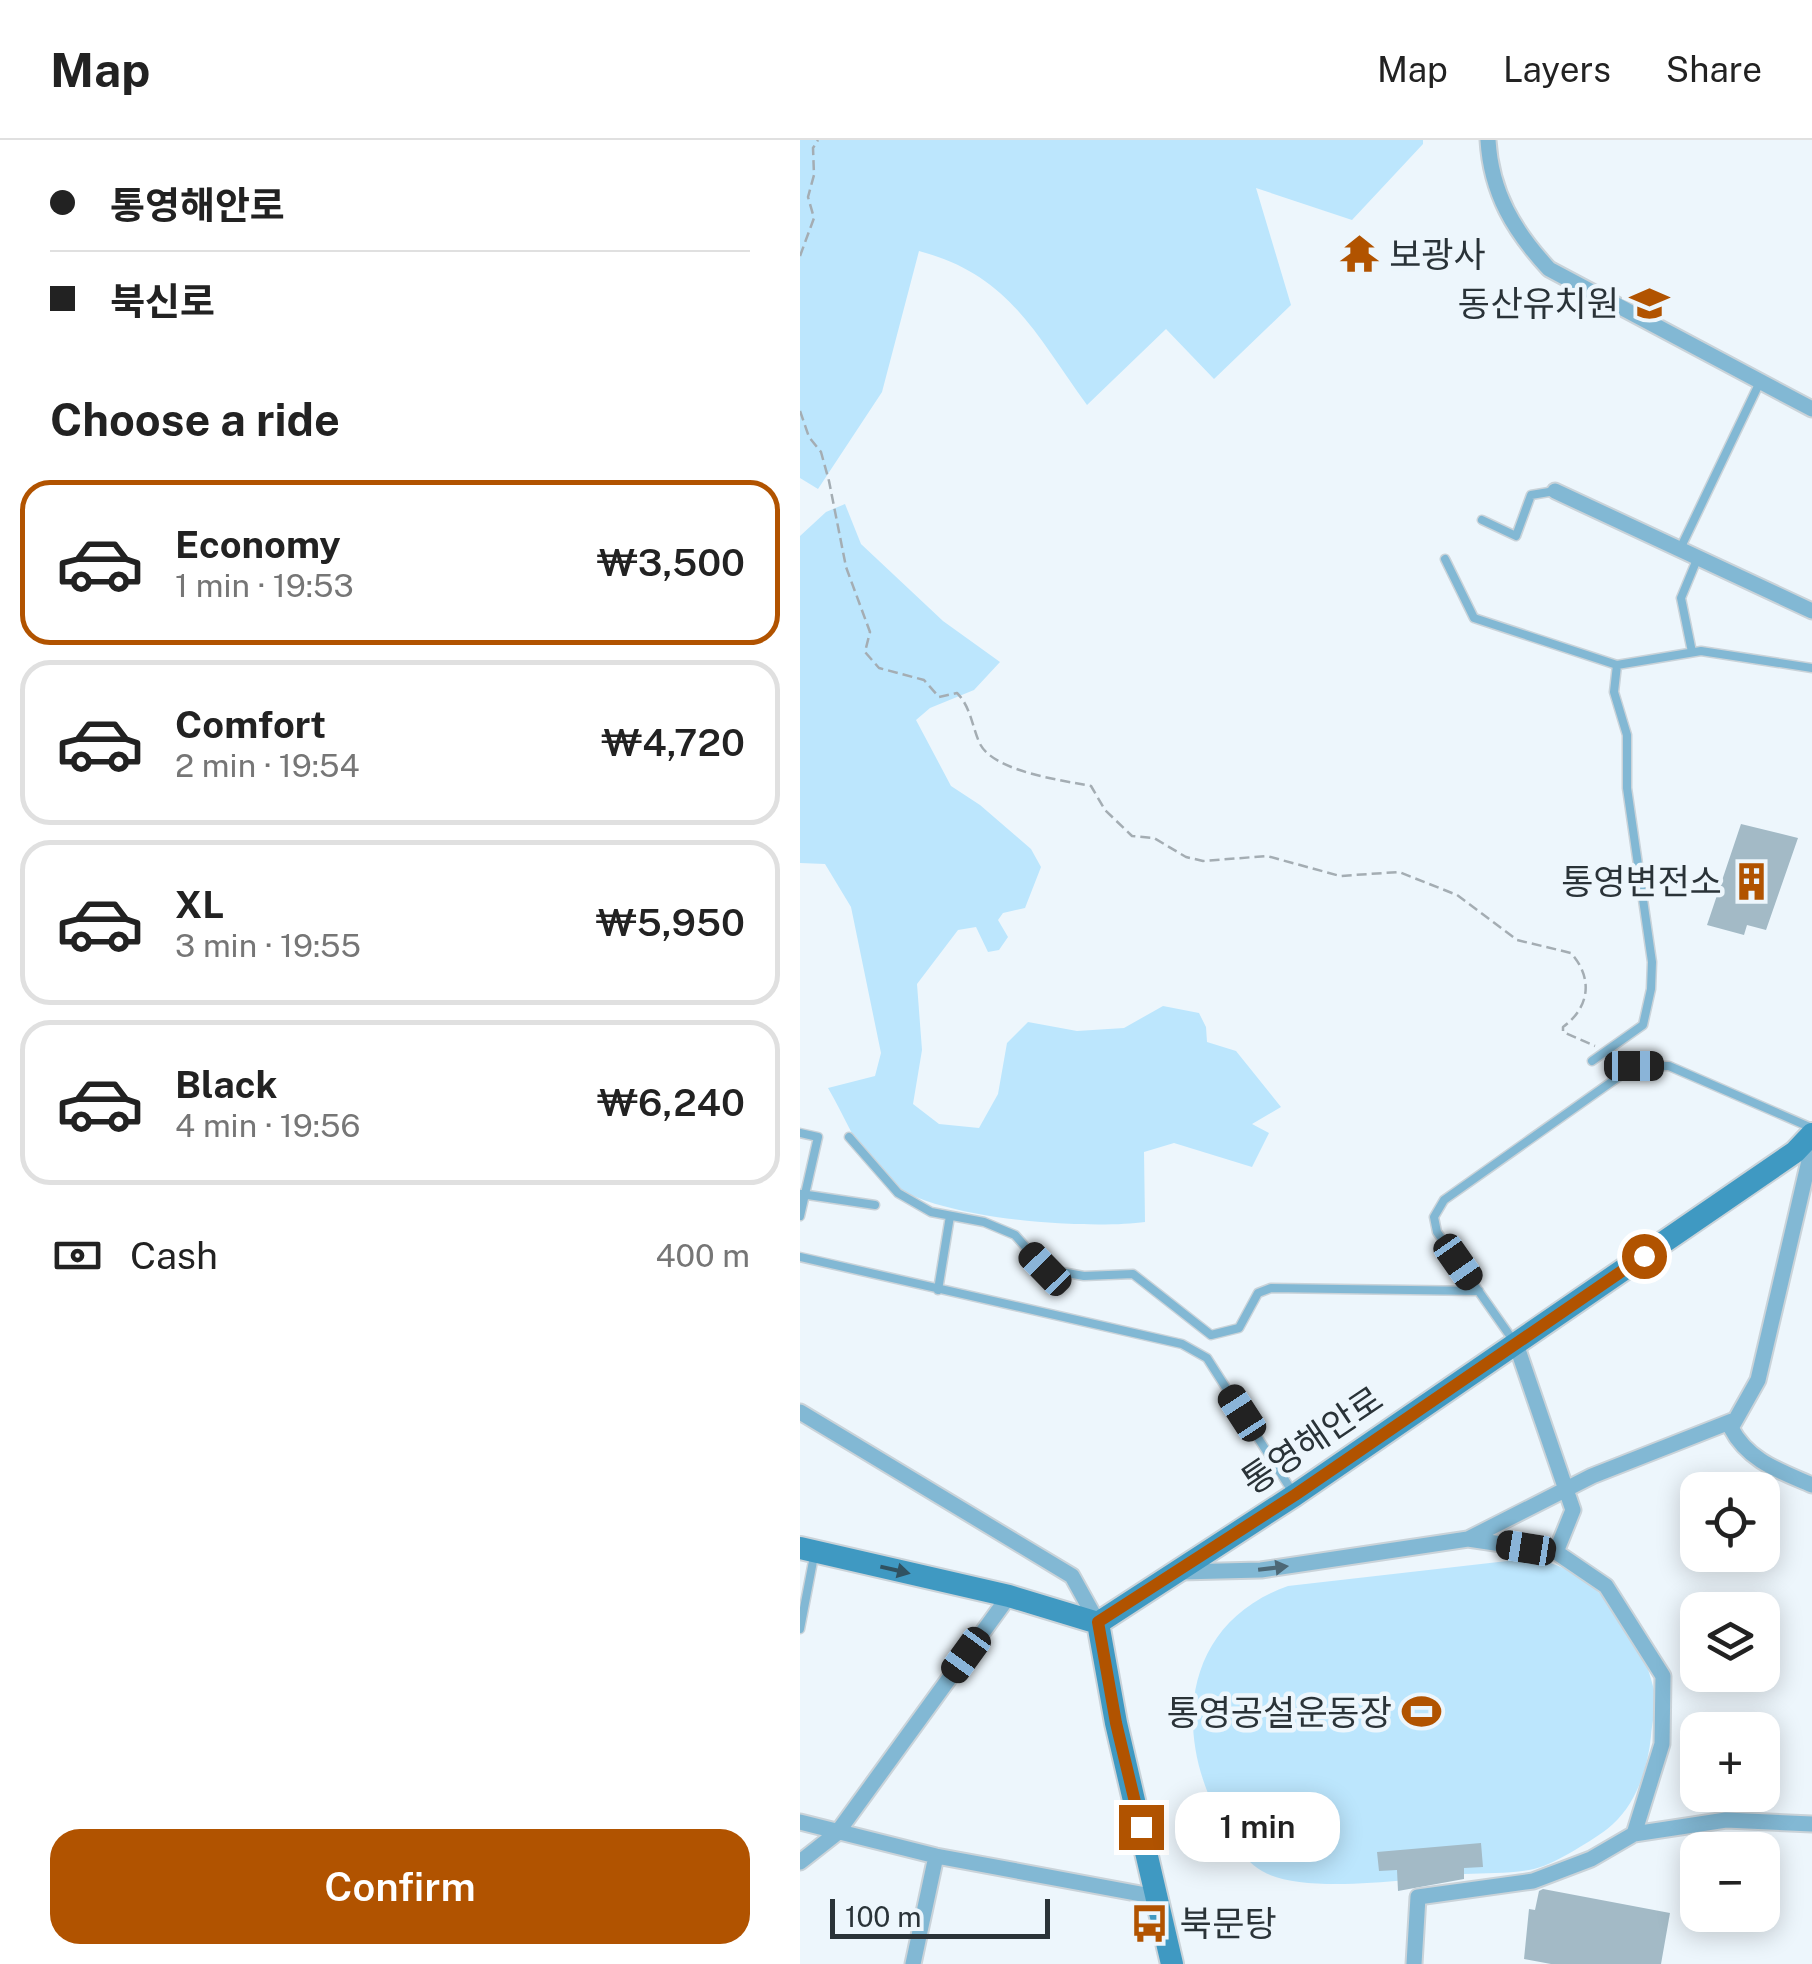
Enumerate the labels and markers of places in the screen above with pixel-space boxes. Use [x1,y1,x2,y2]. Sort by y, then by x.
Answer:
temple icon: 보광사 [1338,233,1380,275]
place label: 보광사 [1389,234,1486,275]
school or university icon: 동산유치원 [1628,282,1670,324]
place label: 동산유치원 [1458,283,1619,324]
building icon: 통영변전소 [1731,860,1773,902]
place label: 통영변전소 [1561,861,1722,902]
sports icon: 통영공설운동장 [1401,1691,1443,1733]
place label: 통영공설운동장 [1167,1692,1392,1733]
bus stop icon: 북문탕 [1129,1902,1171,1944]
place label: 북문탕 [1180,1903,1277,1944]

